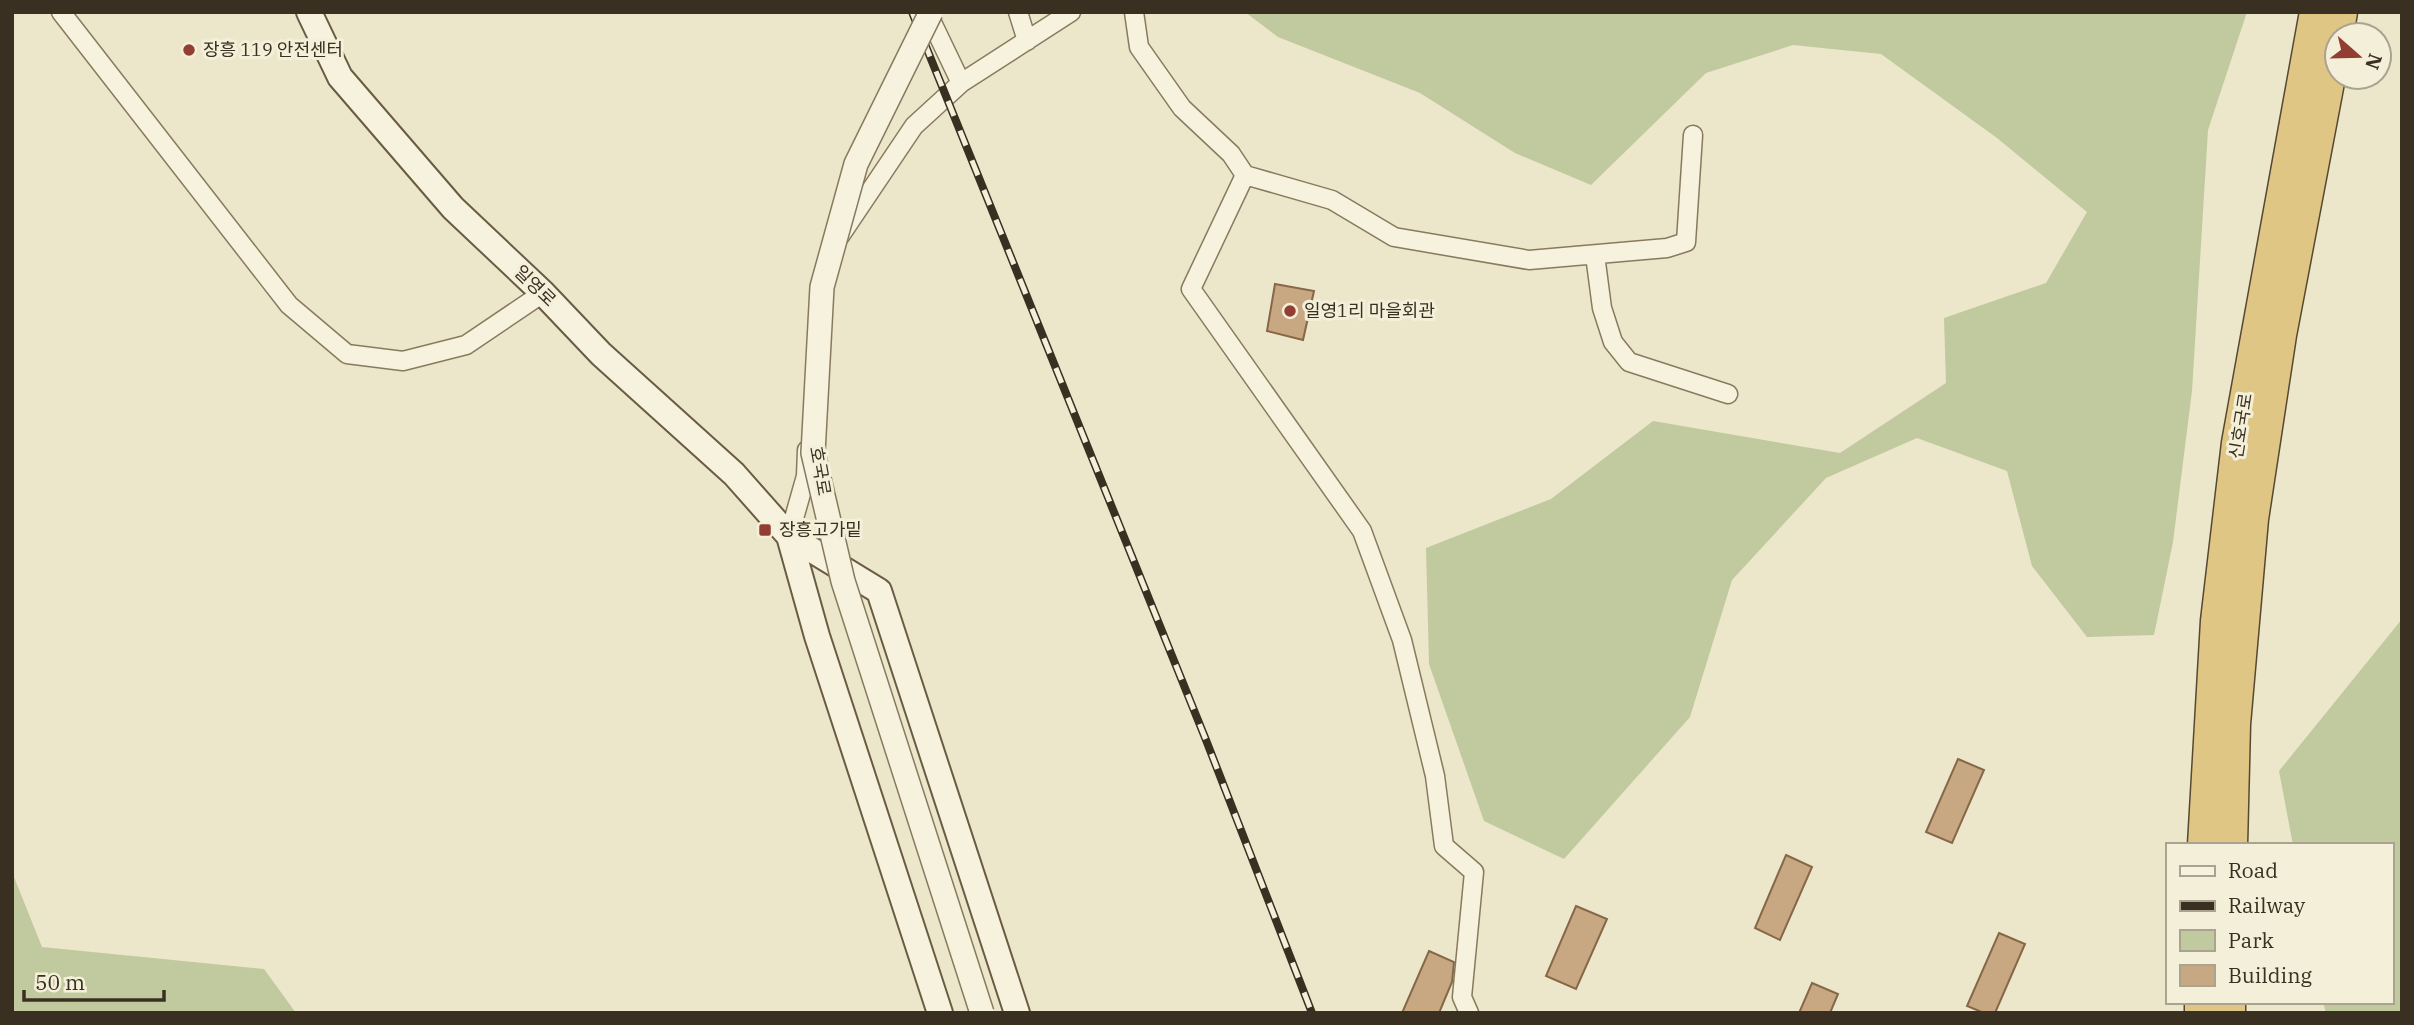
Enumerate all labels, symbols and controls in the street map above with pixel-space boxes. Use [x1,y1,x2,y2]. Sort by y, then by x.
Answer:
north arrow [2323,21,2393,91]
place label: 장흥 119 안전센터 [203,38,343,61]
marker: 장흥 119 안전센터 [181,42,197,58]
text: N [2360,51,2388,73]
street label: 일영로 [509,260,561,311]
place label: 일영1리 마을회관 [1304,299,1435,322]
marker: 일영1리 마을회관 [1282,303,1298,319]
street label: 신호국로 [2224,391,2257,460]
street label: 호국로 [805,444,836,497]
place label: 장흥고가밑 [779,518,862,541]
marker: 장흥고가밑 [757,522,773,538]
legend [2166,843,2393,1004]
text: Road [2228,856,2278,884]
text: Railway [2228,891,2306,919]
text: Park [2228,926,2275,954]
scale bar [24,958,164,1002]
text: Building [2228,961,2313,989]
text: 50 m [35,968,85,996]

